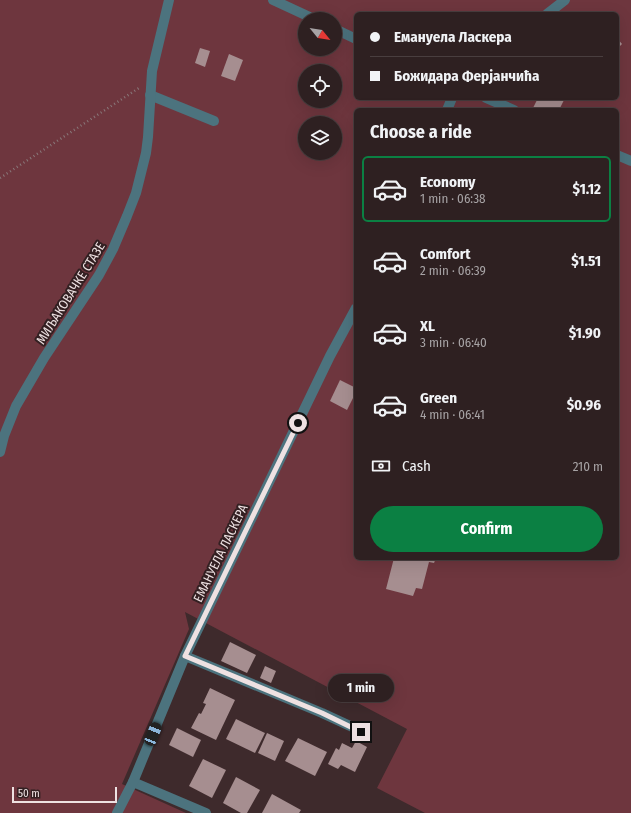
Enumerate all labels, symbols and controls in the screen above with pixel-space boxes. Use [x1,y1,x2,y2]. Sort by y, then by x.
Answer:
north arrow [298,12,342,56]
map controls [298,12,342,160]
text: Емануела Ласкера [394,28,512,46]
button: locate [298,64,342,108]
text: Божидара Ферјанчића [394,67,539,85]
button: layers [298,116,342,160]
text: Choose a ride [370,121,472,143]
icon: car [372,171,408,207]
text: Economy [420,173,475,191]
text: $1.12 [572,180,601,198]
text: 1 min · 06:38 [420,191,486,206]
street label: МИЉАКОВАЧКЕ СТАЗЕ [33,240,108,347]
icon: car [372,243,408,279]
text: Comfort [420,245,471,263]
text: $1.51 [571,252,601,270]
text: 2 min · 06:39 [420,263,486,278]
icon: car [372,315,408,351]
text: XL [420,317,435,335]
text: $1.90 [569,324,601,342]
text: 3 min · 06:40 [420,335,487,350]
icon: car [372,387,408,423]
text: Green [420,389,457,407]
text: $0.96 [567,396,601,414]
text: 4 min · 06:41 [420,407,485,422]
route start [289,414,307,432]
icon: cash [370,455,392,477]
text: Cash [402,457,431,475]
text: 210 m [573,459,603,474]
street label: ЕМАНУЕЛА ЛАСКЕРА [190,502,251,605]
button: Confirm [370,506,603,552]
callout: 1 min [328,674,394,702]
text: 1 min [347,680,375,695]
car [143,721,163,747]
route end [352,723,370,741]
scale bar [12,785,117,804]
text: 50 m [18,787,40,800]

